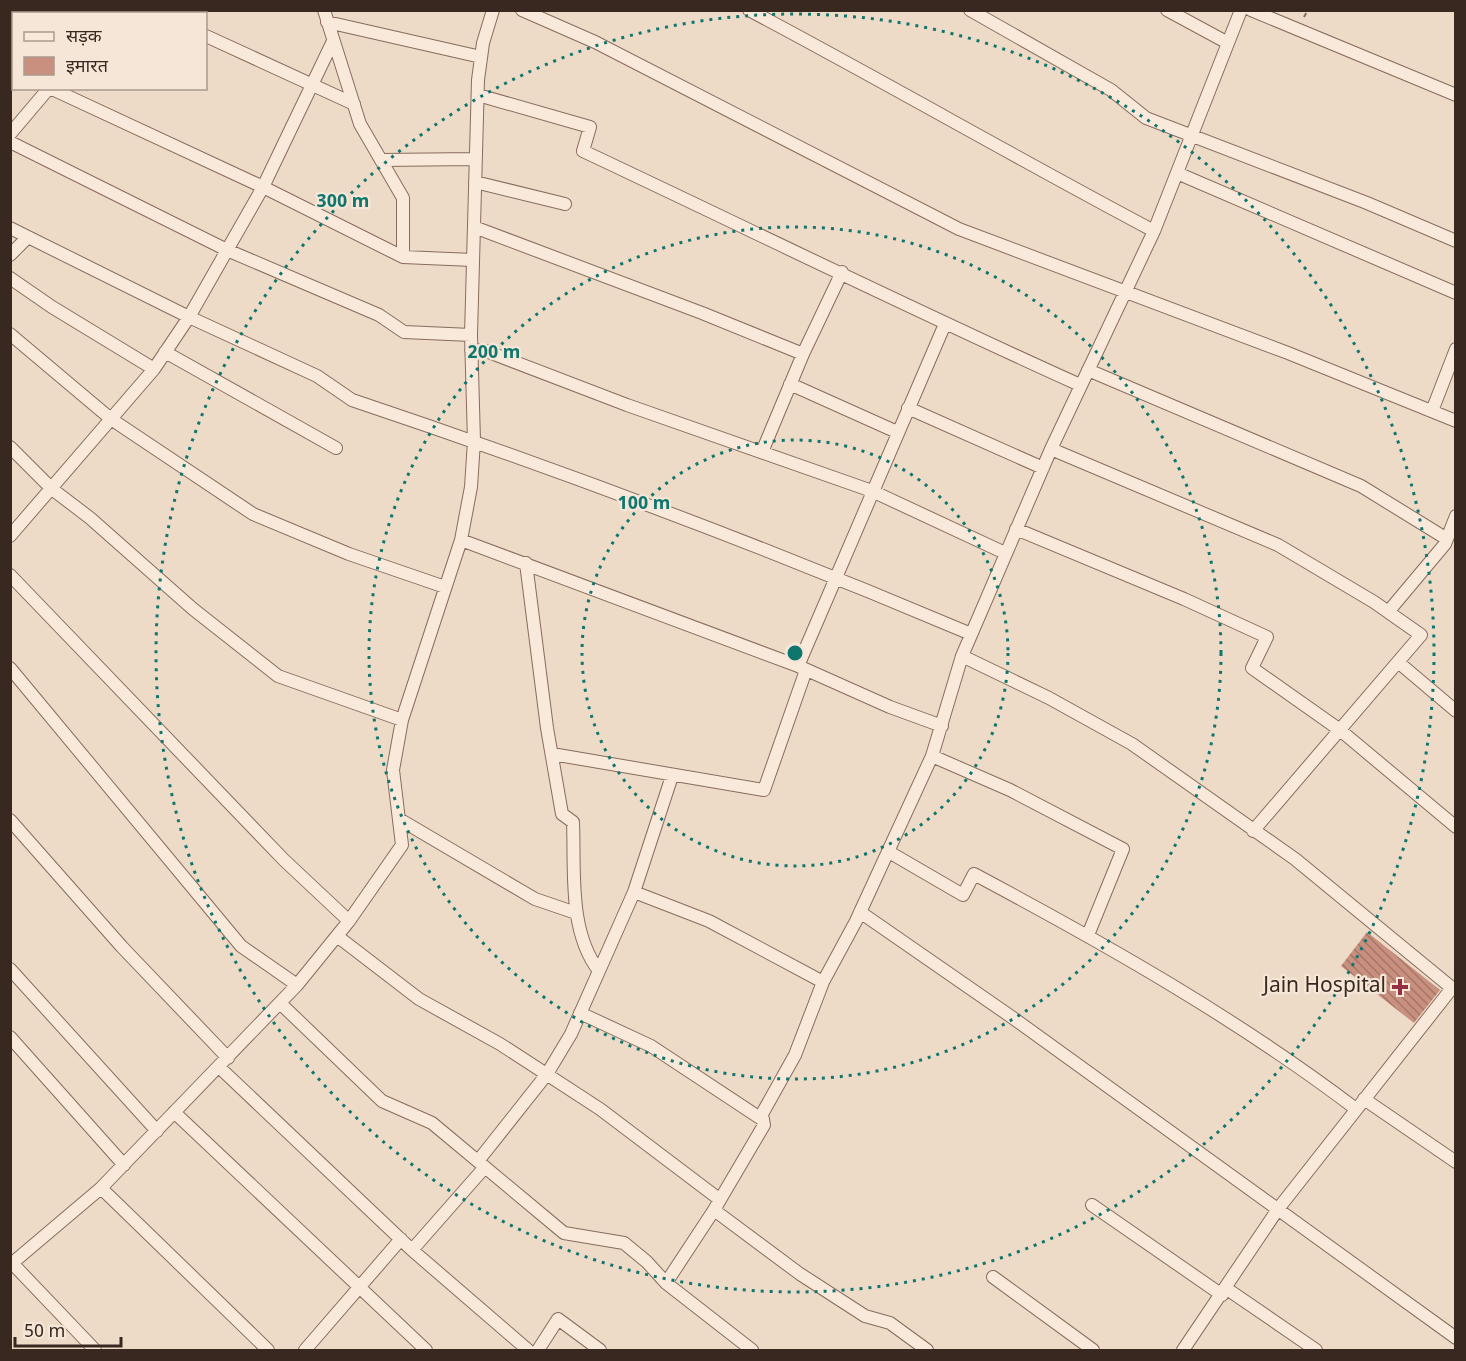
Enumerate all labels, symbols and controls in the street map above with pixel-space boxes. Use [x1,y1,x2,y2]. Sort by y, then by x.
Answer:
legend [12,12,207,90]
text: सड़क [66,26,103,49]
text: इमारत [66,56,109,79]
text: 300 m [317,191,369,214]
text: 200 m [468,342,520,365]
text: 100 m [618,493,670,516]
centre of rings [785,643,805,663]
place label: Jain Hospital [1261,973,1386,1001]
marker: Jain Hospital [1391,978,1409,996]
scale bar [15,1310,122,1348]
text: 50 m [24,1321,65,1344]

